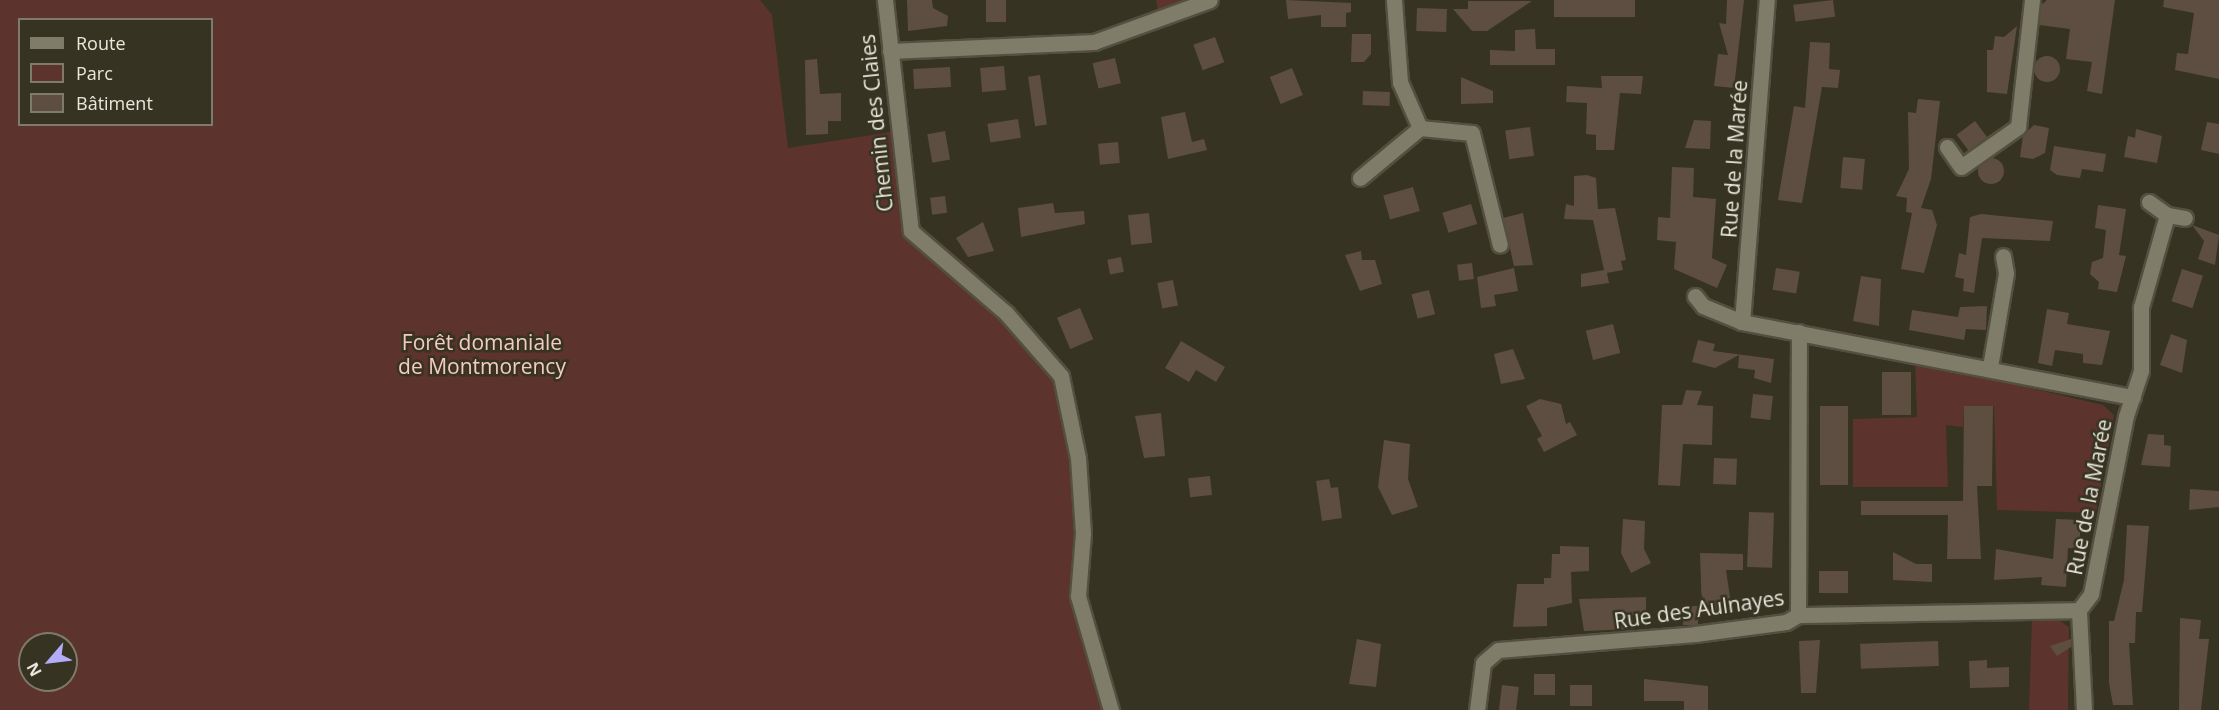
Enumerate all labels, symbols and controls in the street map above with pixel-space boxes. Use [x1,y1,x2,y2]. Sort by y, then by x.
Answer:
legend [18,18,213,126]
text: Route [76,31,126,55]
street label: Chemin des Claies [854,33,898,213]
text: Parc [76,61,113,85]
street label: Rue de la Marée [1716,79,1752,239]
text: Bâtiment [76,91,153,115]
park label: Forêt domaniale de Montmorency [398,329,566,379]
street label: Rue de la Marée [2062,417,2116,577]
street label: Rue des Aulnayes [1612,585,1786,633]
north arrow [18,632,78,692]
text: N [21,659,47,680]

